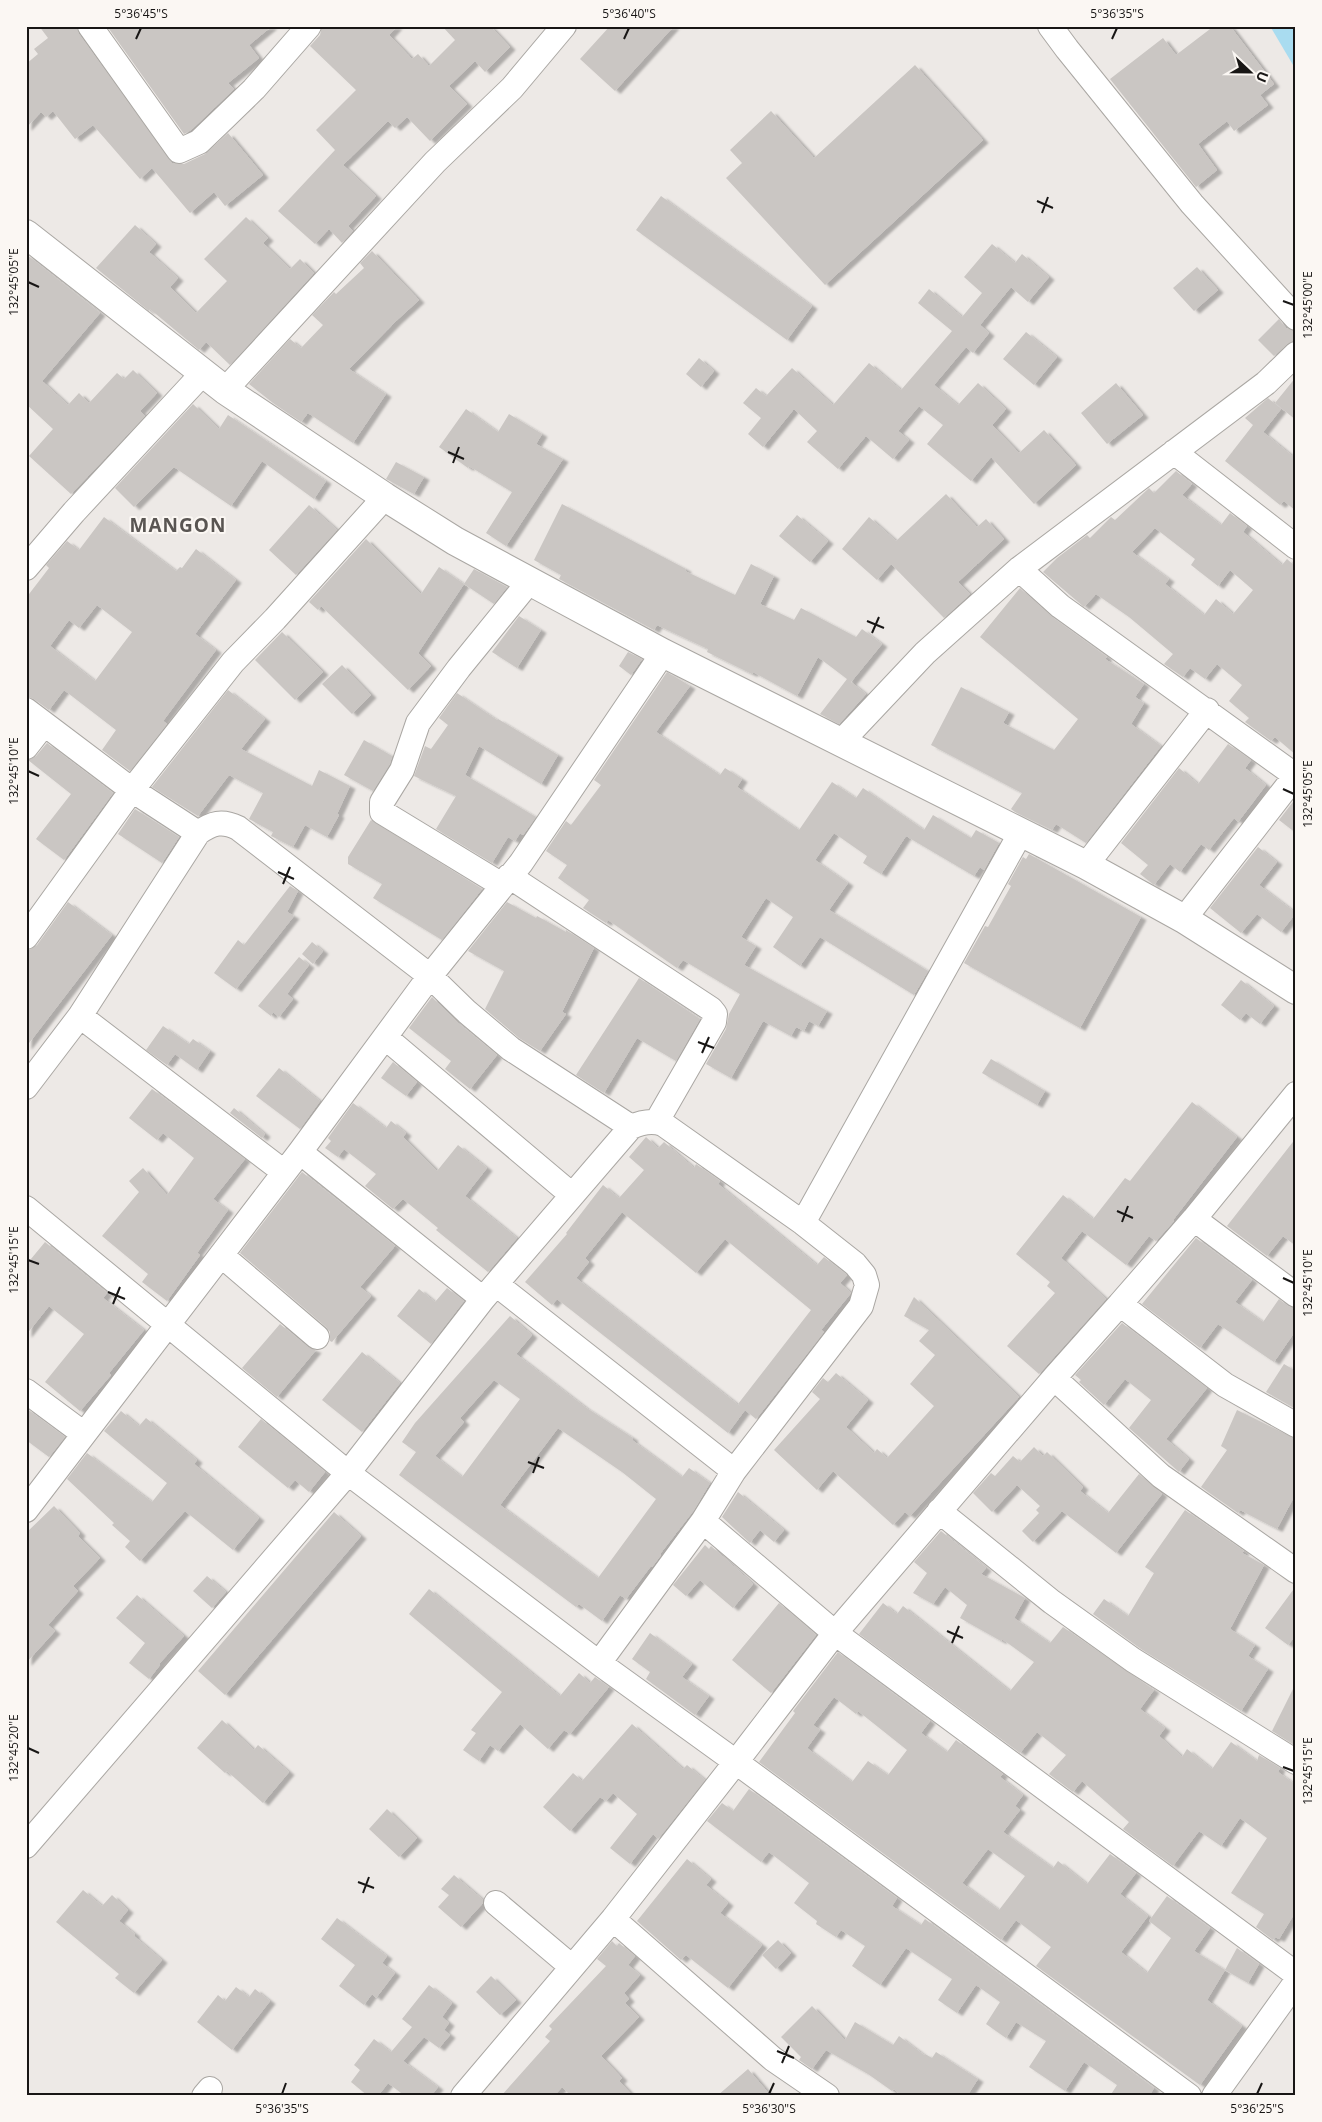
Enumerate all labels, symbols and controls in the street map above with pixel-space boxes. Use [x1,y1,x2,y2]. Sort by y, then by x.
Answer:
text: 5°36'45"S [114,5,168,22]
text: 5°36'40"S [602,5,656,22]
text: 5°36'35"S [1090,5,1144,22]
north arrow [1224,48,1274,98]
text: U [1252,69,1273,86]
text: 132°45'05"E [5,248,22,316]
text: 132°45'00"E [1299,271,1316,339]
district label: MANGON [130,512,226,538]
text: 132°45'10"E [5,737,22,805]
text: 132°45'05"E [1299,760,1316,828]
text: 132°45'15"E [5,1226,22,1294]
text: 132°45'10"E [1299,1249,1316,1317]
text: 132°45'20"E [5,1714,22,1782]
text: 132°45'15"E [1299,1737,1316,1805]
text: 5°36'35"S [255,2100,309,2117]
text: 5°36'30"S [742,2100,796,2117]
text: 5°36'25"S [1230,2100,1284,2117]

